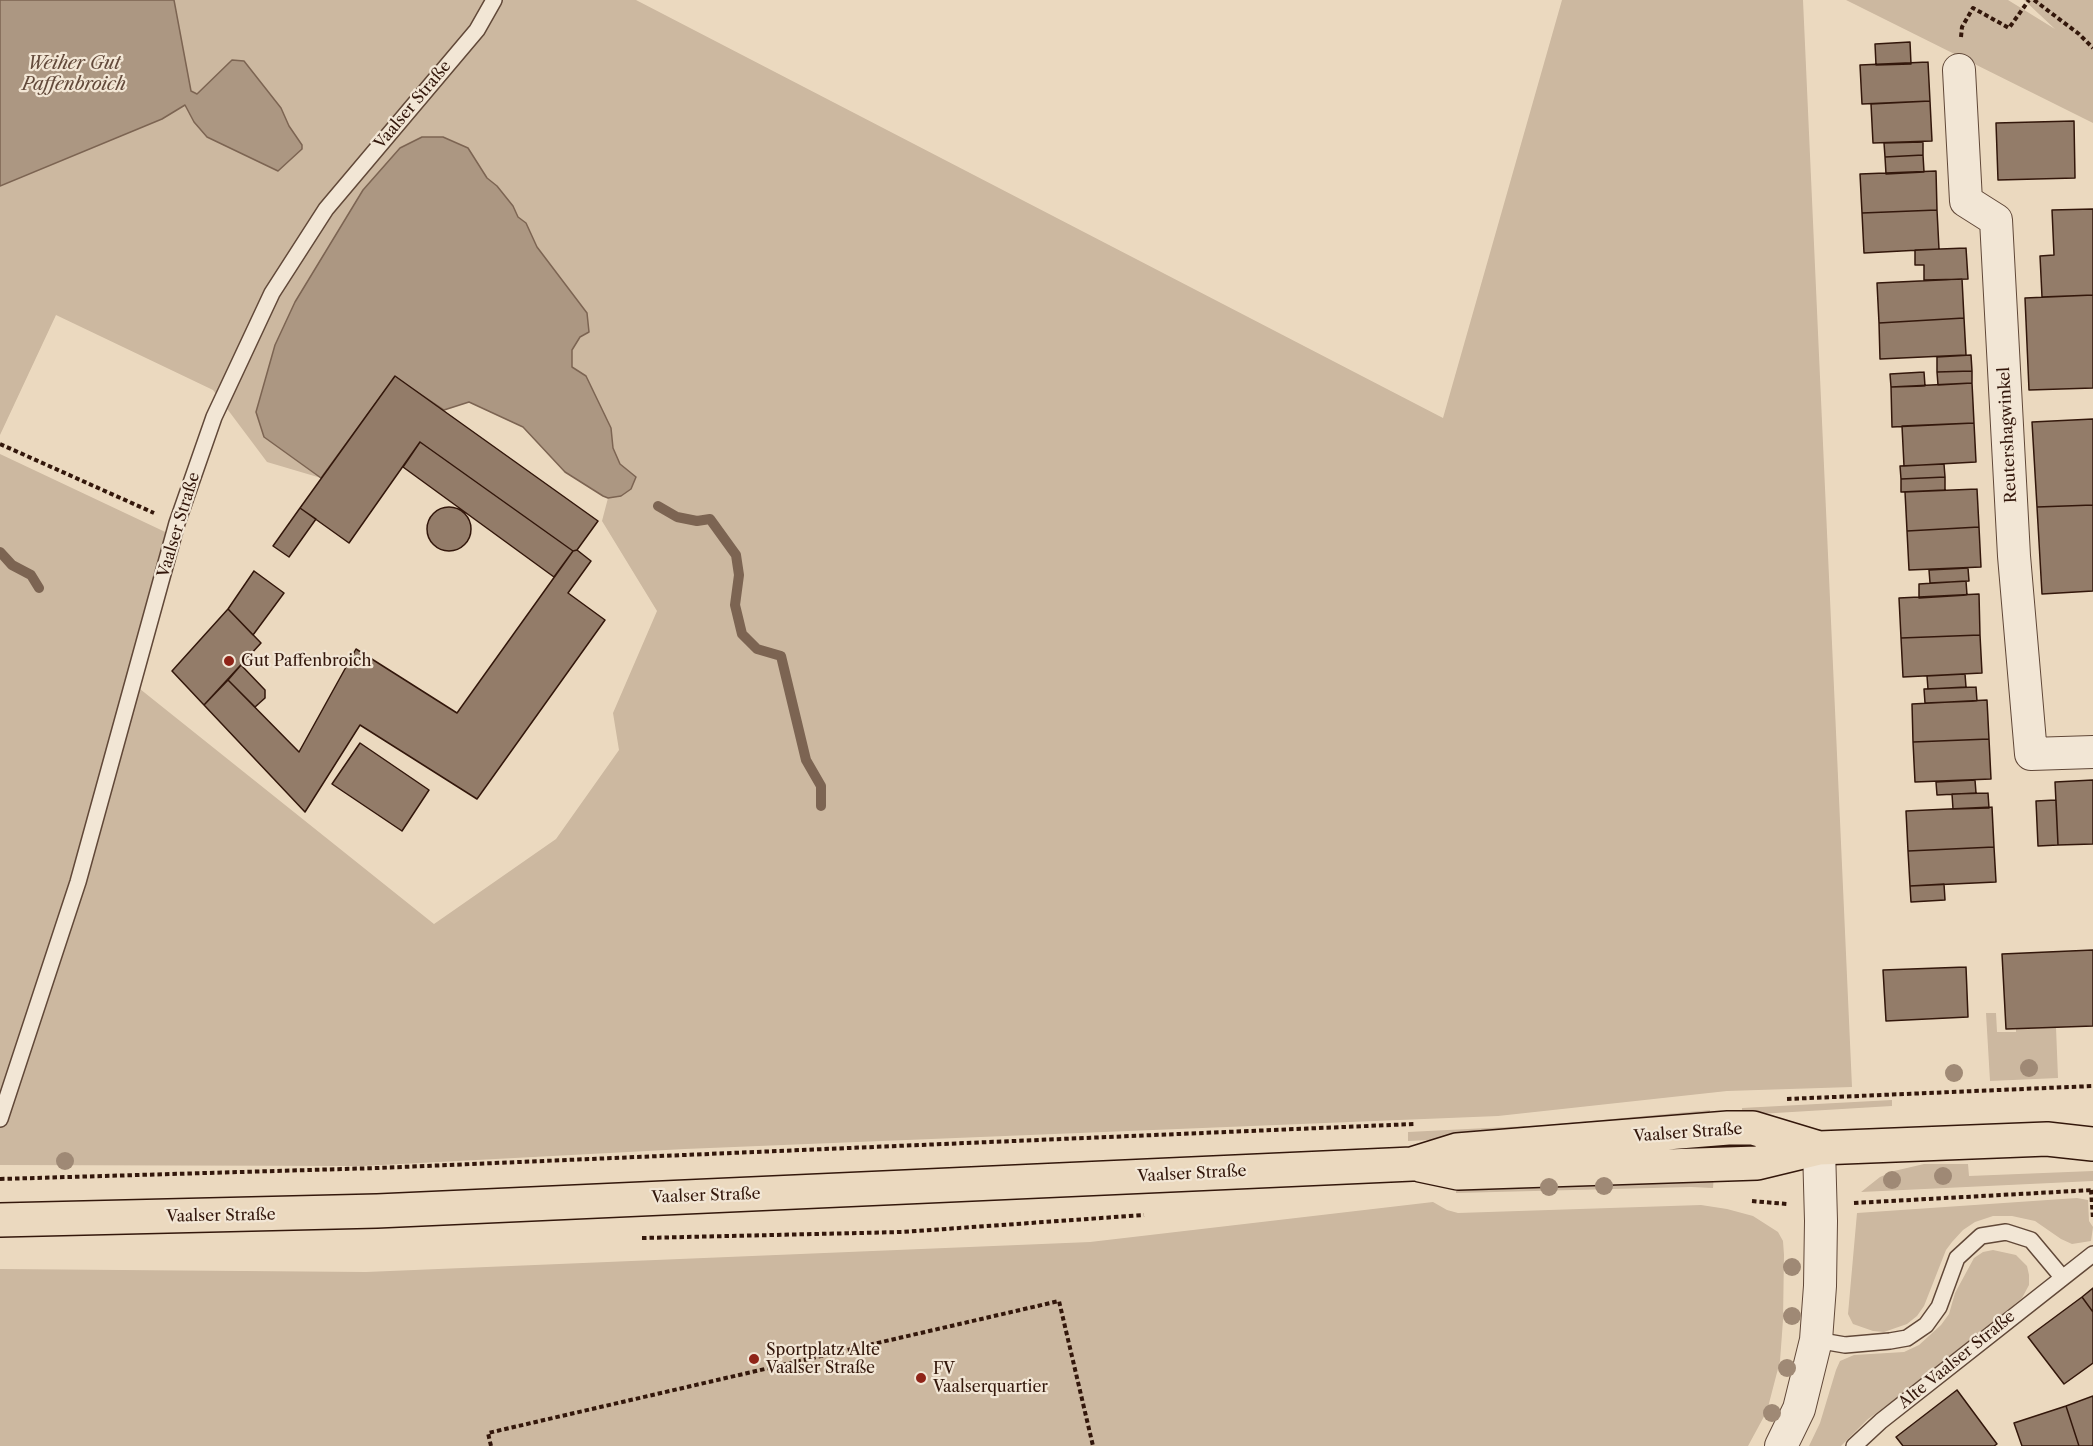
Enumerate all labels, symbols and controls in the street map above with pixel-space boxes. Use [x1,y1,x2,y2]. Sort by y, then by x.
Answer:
water label: Weiher Gut Paffenbroich [22,53,126,96]
street label: Vaalser Straße [371,57,455,153]
street label: Reutershagwinkel [1995,367,2021,503]
street label: Vaalser Straße [154,470,204,580]
place label: Gut Paffenbroich [241,651,372,671]
marker: Gut Paffenbroich [222,654,236,668]
street label: Vaalser Straße [1633,1120,1743,1146]
street label: Vaalser Straße [1137,1162,1247,1186]
street label: Vaalser Straße [651,1185,761,1207]
street label: Vaalser Straße [166,1205,276,1227]
street label: Alte Vaalser Straße [1895,1307,2019,1413]
place label: Sportplatz Alte Vaalser Straße [766,1340,880,1378]
marker: Sportplatz Alte Vaalser Straße [747,1352,761,1366]
place label: FV Vaalserquartier [933,1359,1048,1397]
marker: FV Vaalserquartier [914,1371,928,1385]

